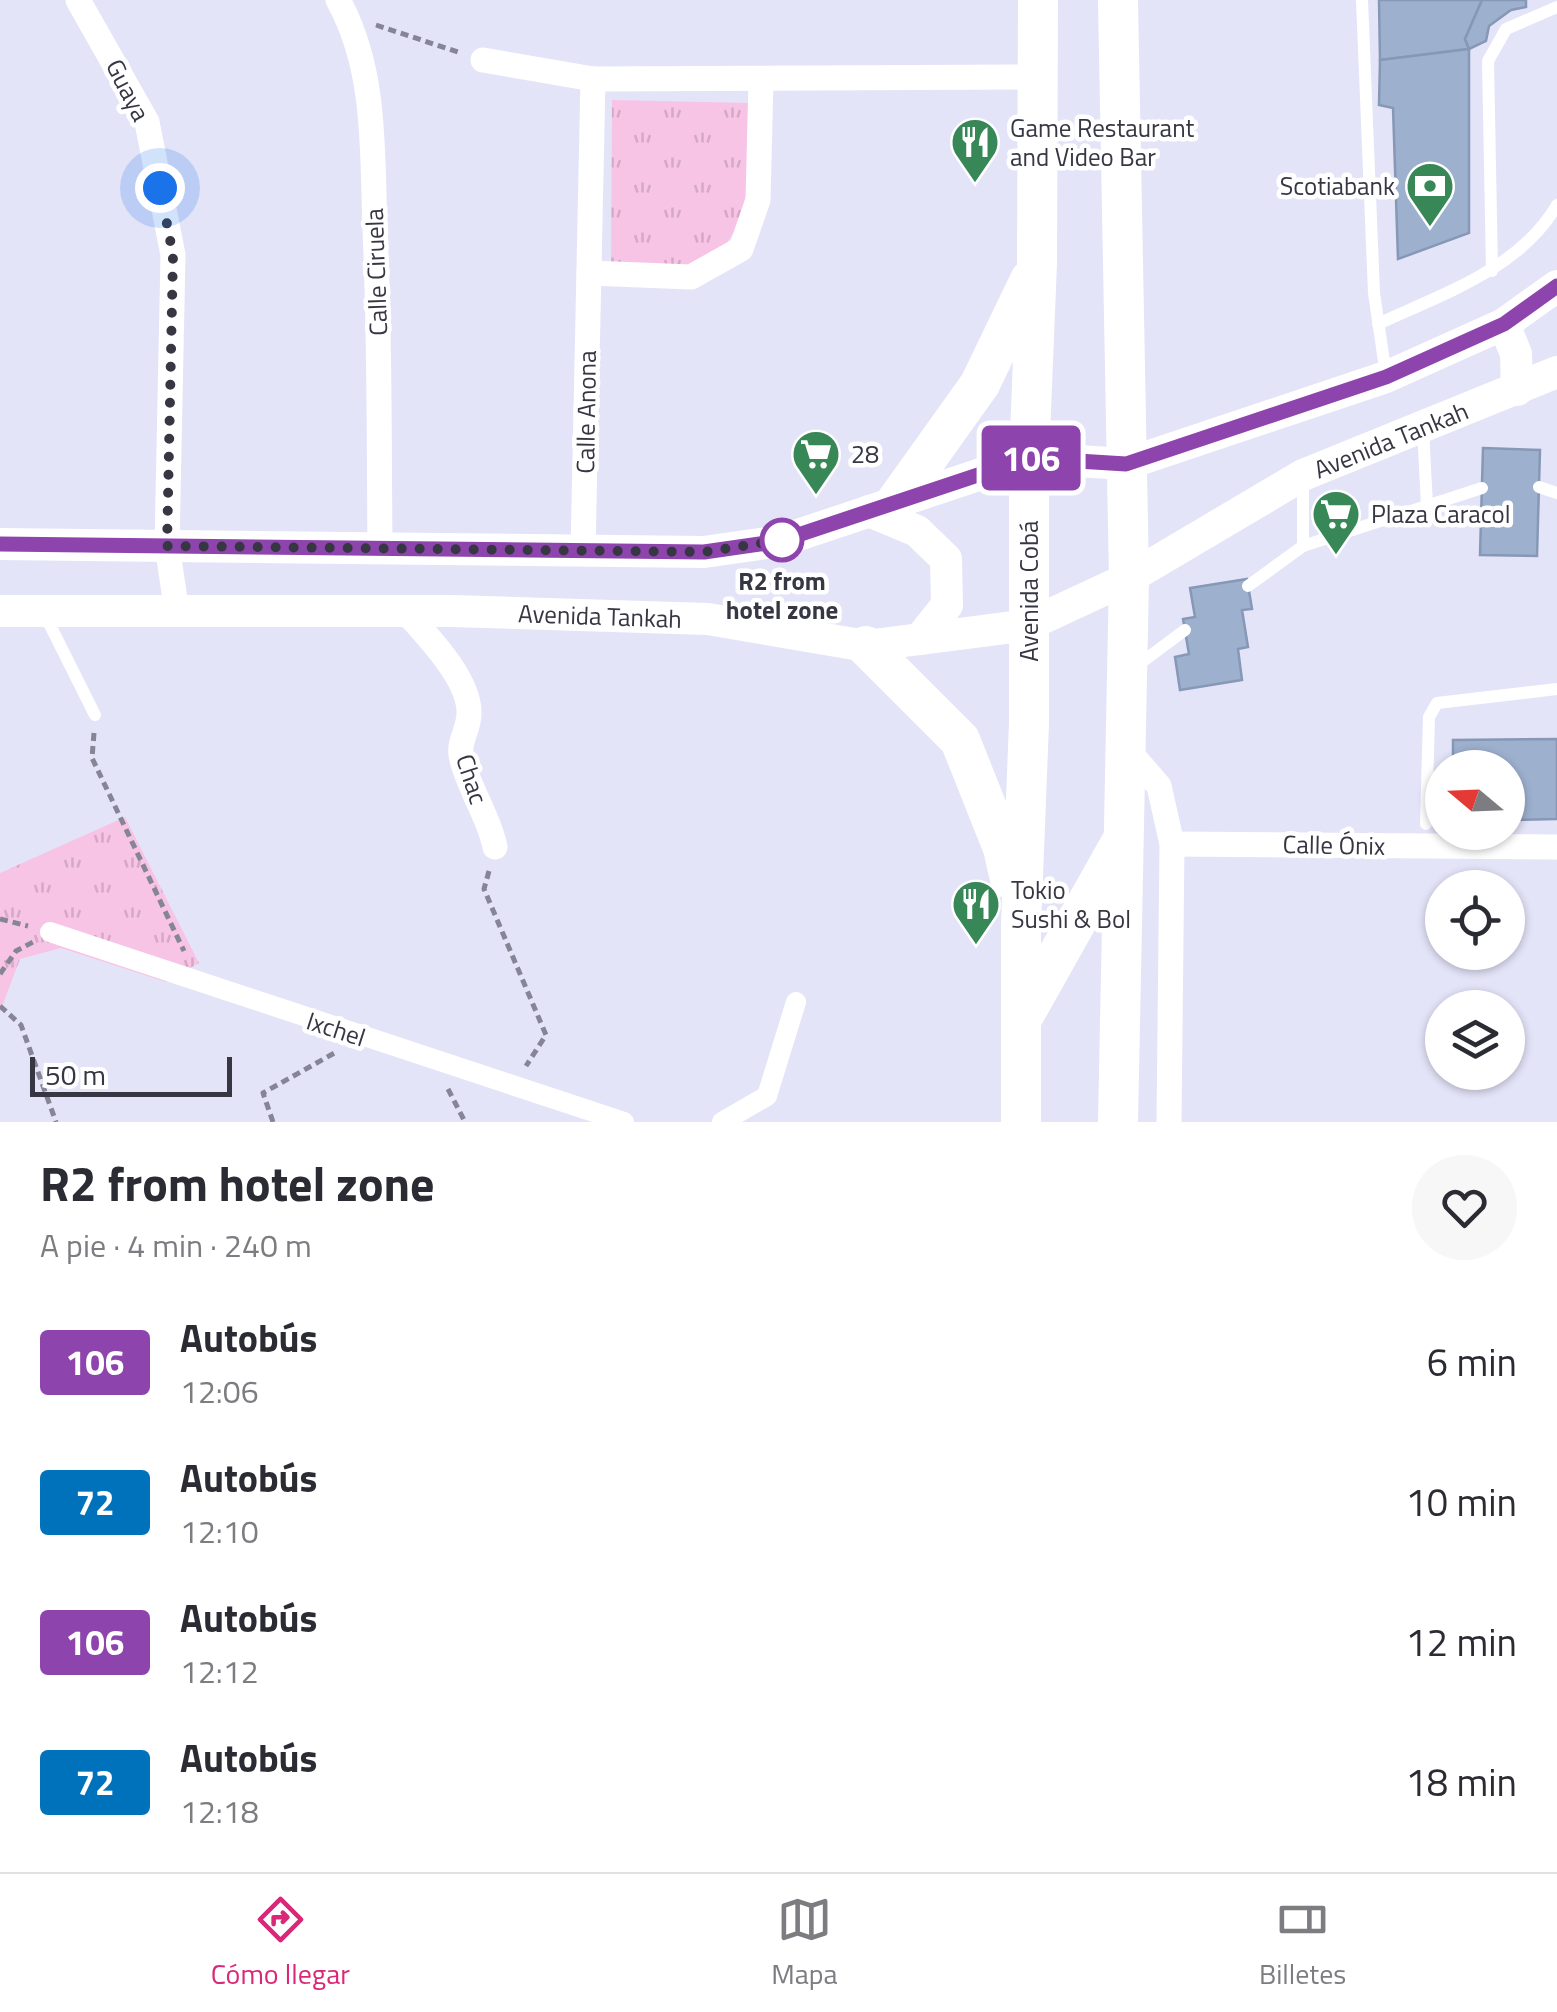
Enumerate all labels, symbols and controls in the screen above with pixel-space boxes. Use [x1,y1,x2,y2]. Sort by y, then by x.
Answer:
street label: Guaya [96,52,160,128]
place label: Game Restaurant and Video Bar [1010,109,1194,176]
restaurant icon: Game Restaurant and Video Bar [949,116,1001,184]
bank icon: Scotiabank [1404,160,1456,228]
your location [135,163,185,213]
place label: Scotiabank [1280,167,1395,205]
street label: Calle Ciruela [355,207,397,336]
street label: Calle Anona [566,350,606,474]
street label: Avenida Tankah [1308,392,1474,488]
line badge: 106 [974,426,1088,490]
supermarket icon: 28 [790,428,842,496]
text: 106 [1002,431,1060,485]
place label: 28 [851,435,879,473]
supermarket icon: Plaza Caracol [1310,488,1362,556]
place label: Plaza Caracol [1371,495,1511,533]
marker: R2 from hotel zone [761,519,803,561]
street label: Avenida Cobá [1010,520,1048,662]
place label: R2 from hotel zone [726,562,838,629]
street label: Avenida Tankah [518,594,682,638]
street label: Chac [446,749,498,809]
north arrow [1425,750,1525,850]
map controls [1425,750,1525,1090]
street label: Calle Ónix [1282,825,1386,865]
button: locate [1425,870,1525,970]
place label: Tokio Sushi & Bol [1011,871,1131,938]
restaurant icon: Tokio Sushi & Bol [950,878,1002,946]
button: layers [1425,990,1525,1090]
street label: Ixchel [302,1002,370,1056]
scale bar [30,1052,232,1096]
text: 50 m [45,1053,106,1096]
text: R2 from hotel zone [40,1147,434,1220]
button: heart [1412,1155,1517,1260]
text: A pie · 4 min · 240 m [40,1221,312,1269]
text: Autobús [180,1309,318,1367]
text: 6 min [1427,1333,1517,1391]
text: 106 [66,1335,124,1389]
text: 12:06 [180,1367,259,1415]
text: Autobús [180,1449,318,1507]
text: 10 min [1406,1473,1517,1531]
text: 72 [75,1475,115,1529]
text: 12:10 [180,1507,259,1555]
text: Autobús [180,1589,318,1647]
text: 12 min [1406,1613,1517,1671]
text: 106 [66,1615,124,1669]
text: 12:12 [180,1647,259,1695]
text: Autobús [180,1729,318,1787]
text: 18 min [1406,1753,1517,1811]
text: 72 [75,1755,115,1809]
text: 12:18 [180,1787,259,1835]
tab: Cómo llegar [211,1892,350,1995]
tab: Mapa [771,1892,838,1995]
tab: Billetes [1259,1892,1346,1995]

